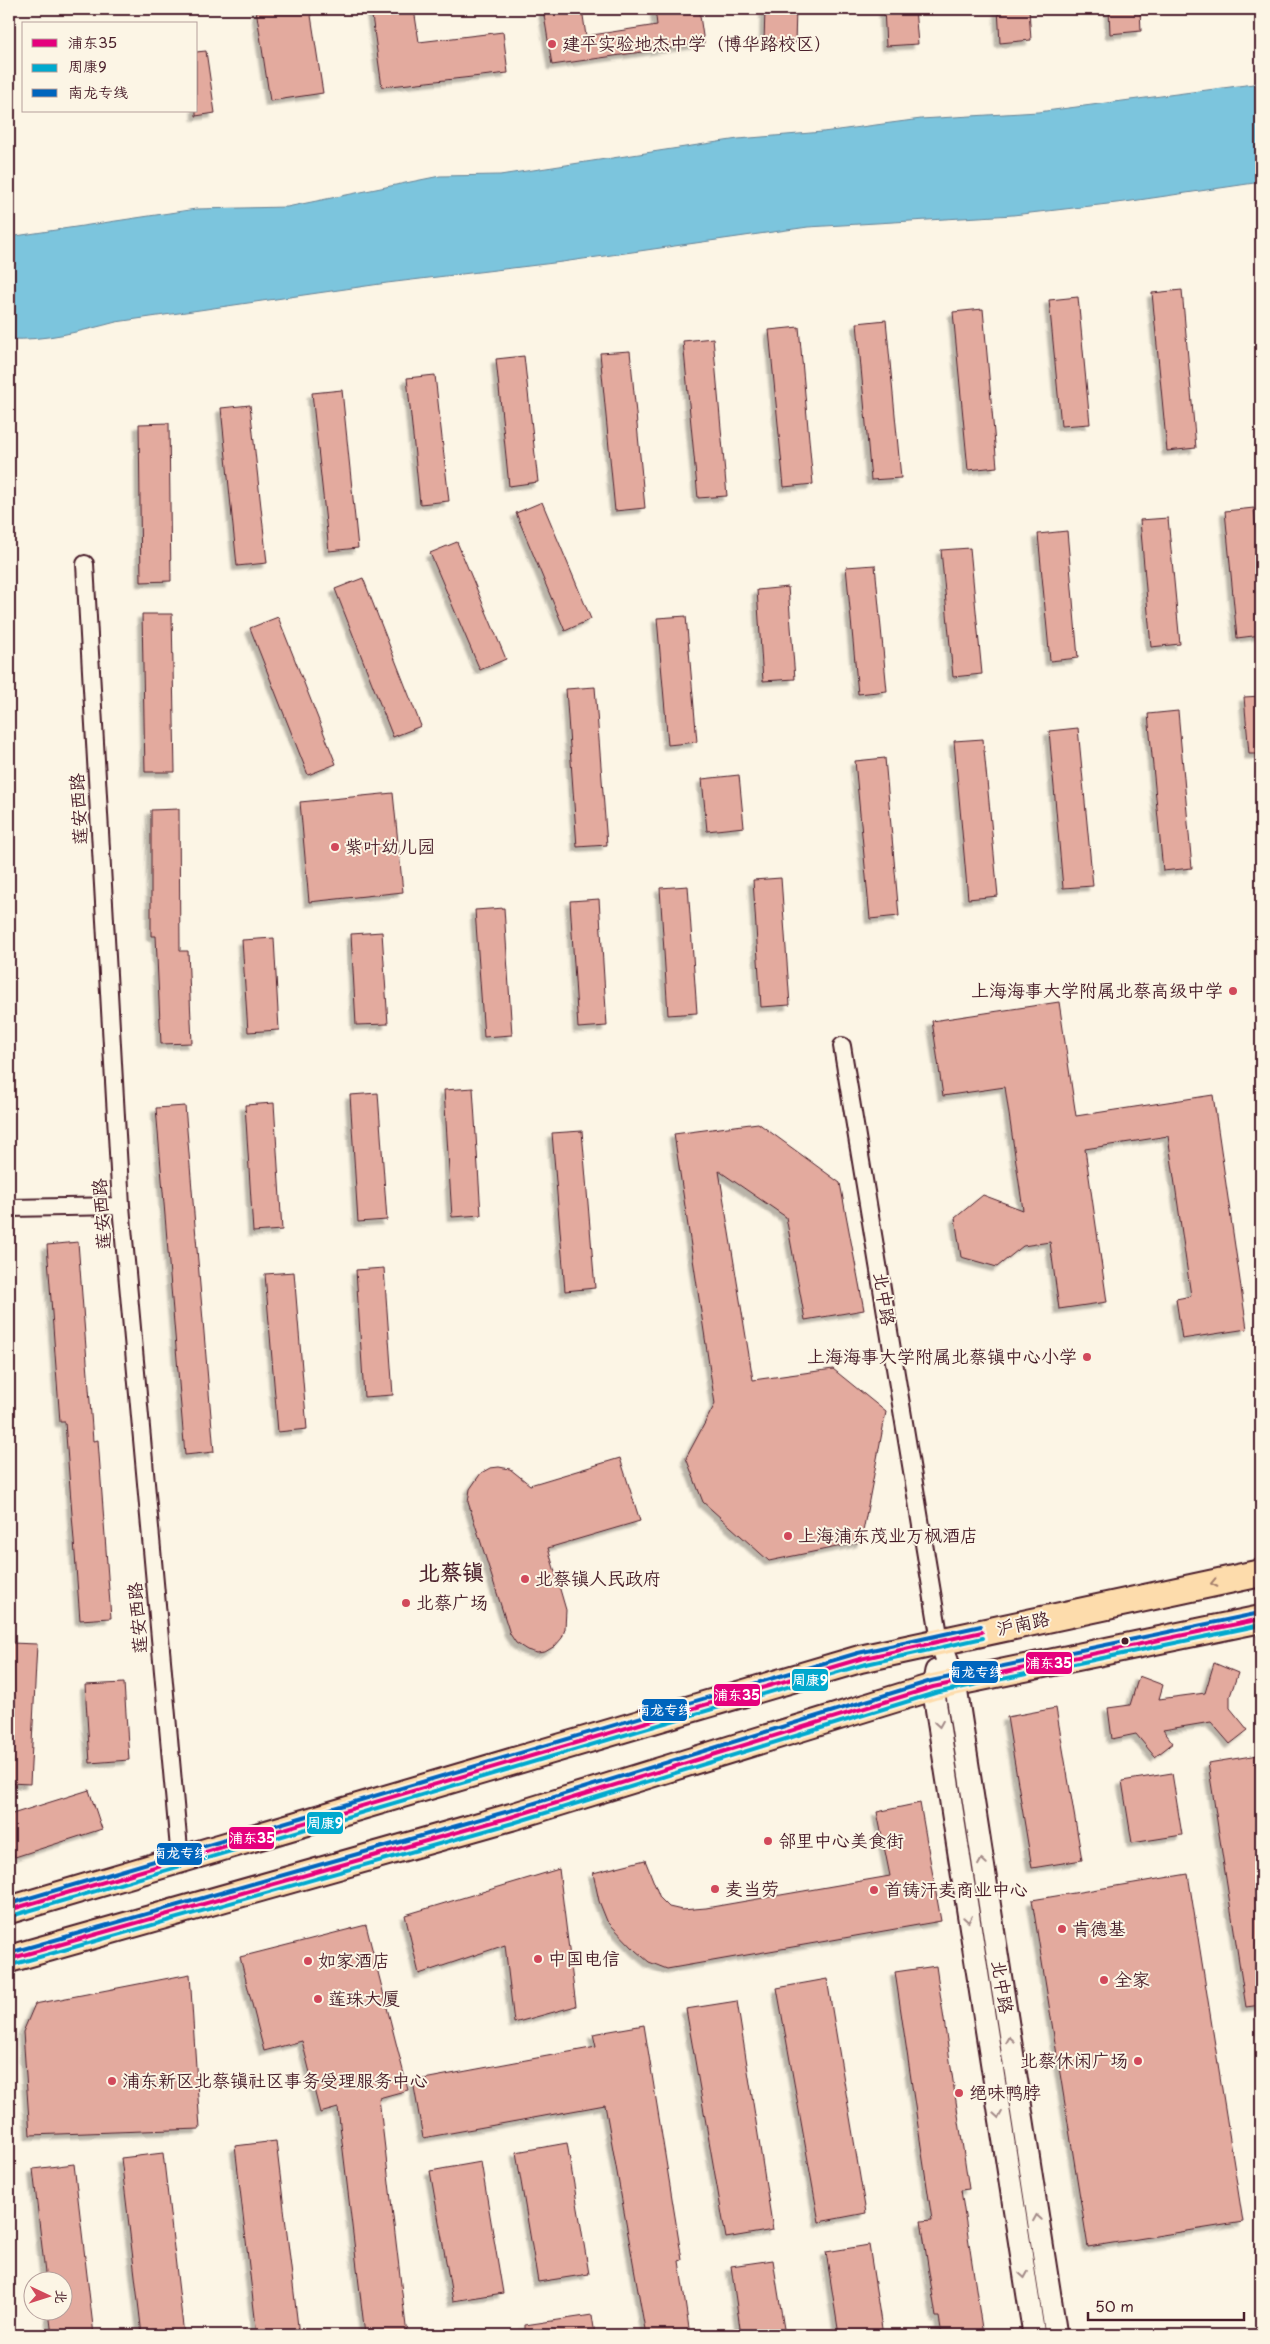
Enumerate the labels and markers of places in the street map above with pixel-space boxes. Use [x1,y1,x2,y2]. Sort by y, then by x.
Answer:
place label: 建平实验地杰中学（博华路校区） [562,29,832,56]
marker: 建平实验地杰中学（博华路校区） [546,38,558,50]
place label: 紫叶幼儿园 [345,832,435,859]
marker: 紫叶幼儿园 [329,841,341,853]
place label: 上海海事大学附属北蔡高级中学 [971,976,1223,1003]
marker: 上海海事大学附属北蔡高级中学 [1227,985,1239,997]
place label: 上海海事大学附属北蔡镇中心小学 [807,1342,1077,1369]
marker: 上海海事大学附属北蔡镇中心小学 [1081,1351,1093,1363]
place label: 上海浦东茂业万枫酒店 [798,1521,978,1548]
marker: 上海浦东茂业万枫酒店 [782,1530,794,1542]
place label: 北蔡镇人民政府 [535,1564,661,1591]
marker: 北蔡镇人民政府 [519,1573,531,1585]
place label: 北蔡广场 [416,1588,488,1615]
marker: 北蔡广场 [400,1597,412,1609]
unlabelled marker [1120,1636,1130,1646]
place label: 邻里中心美食街 [778,1826,904,1853]
marker: 邻里中心美食街 [762,1835,774,1847]
place label: 麦当劳 [725,1874,779,1901]
place label: 首铸汗麦商业中心 [884,1875,1028,1902]
marker: 麦当劳 [709,1883,721,1895]
marker: 首铸汗麦商业中心 [868,1884,880,1896]
place label: 肯德基 [1072,1914,1126,1941]
marker: 肯德基 [1056,1923,1068,1935]
place label: 中国电信 [548,1944,620,1971]
place label: 如家酒店 [318,1946,390,1973]
marker: 中国电信 [532,1953,544,1965]
marker: 如家酒店 [302,1955,314,1967]
place label: 全家 [1114,1965,1150,1992]
marker: 全家 [1098,1974,1110,1986]
place label: 莲珠大厦 [328,1984,400,2011]
marker: 莲珠大厦 [312,1993,324,2005]
place label: 北蔡休闲广场 [1020,2046,1128,2073]
marker: 北蔡休闲广场 [1132,2055,1144,2067]
place label: 浦东新区北蔡镇社区事务受理服务中心 [122,2066,428,2093]
marker: 浦东新区北蔡镇社区事务受理服务中心 [106,2075,118,2087]
place label: 绝味鸭脖 [969,2078,1041,2105]
marker: 绝味鸭脖 [953,2087,965,2099]

